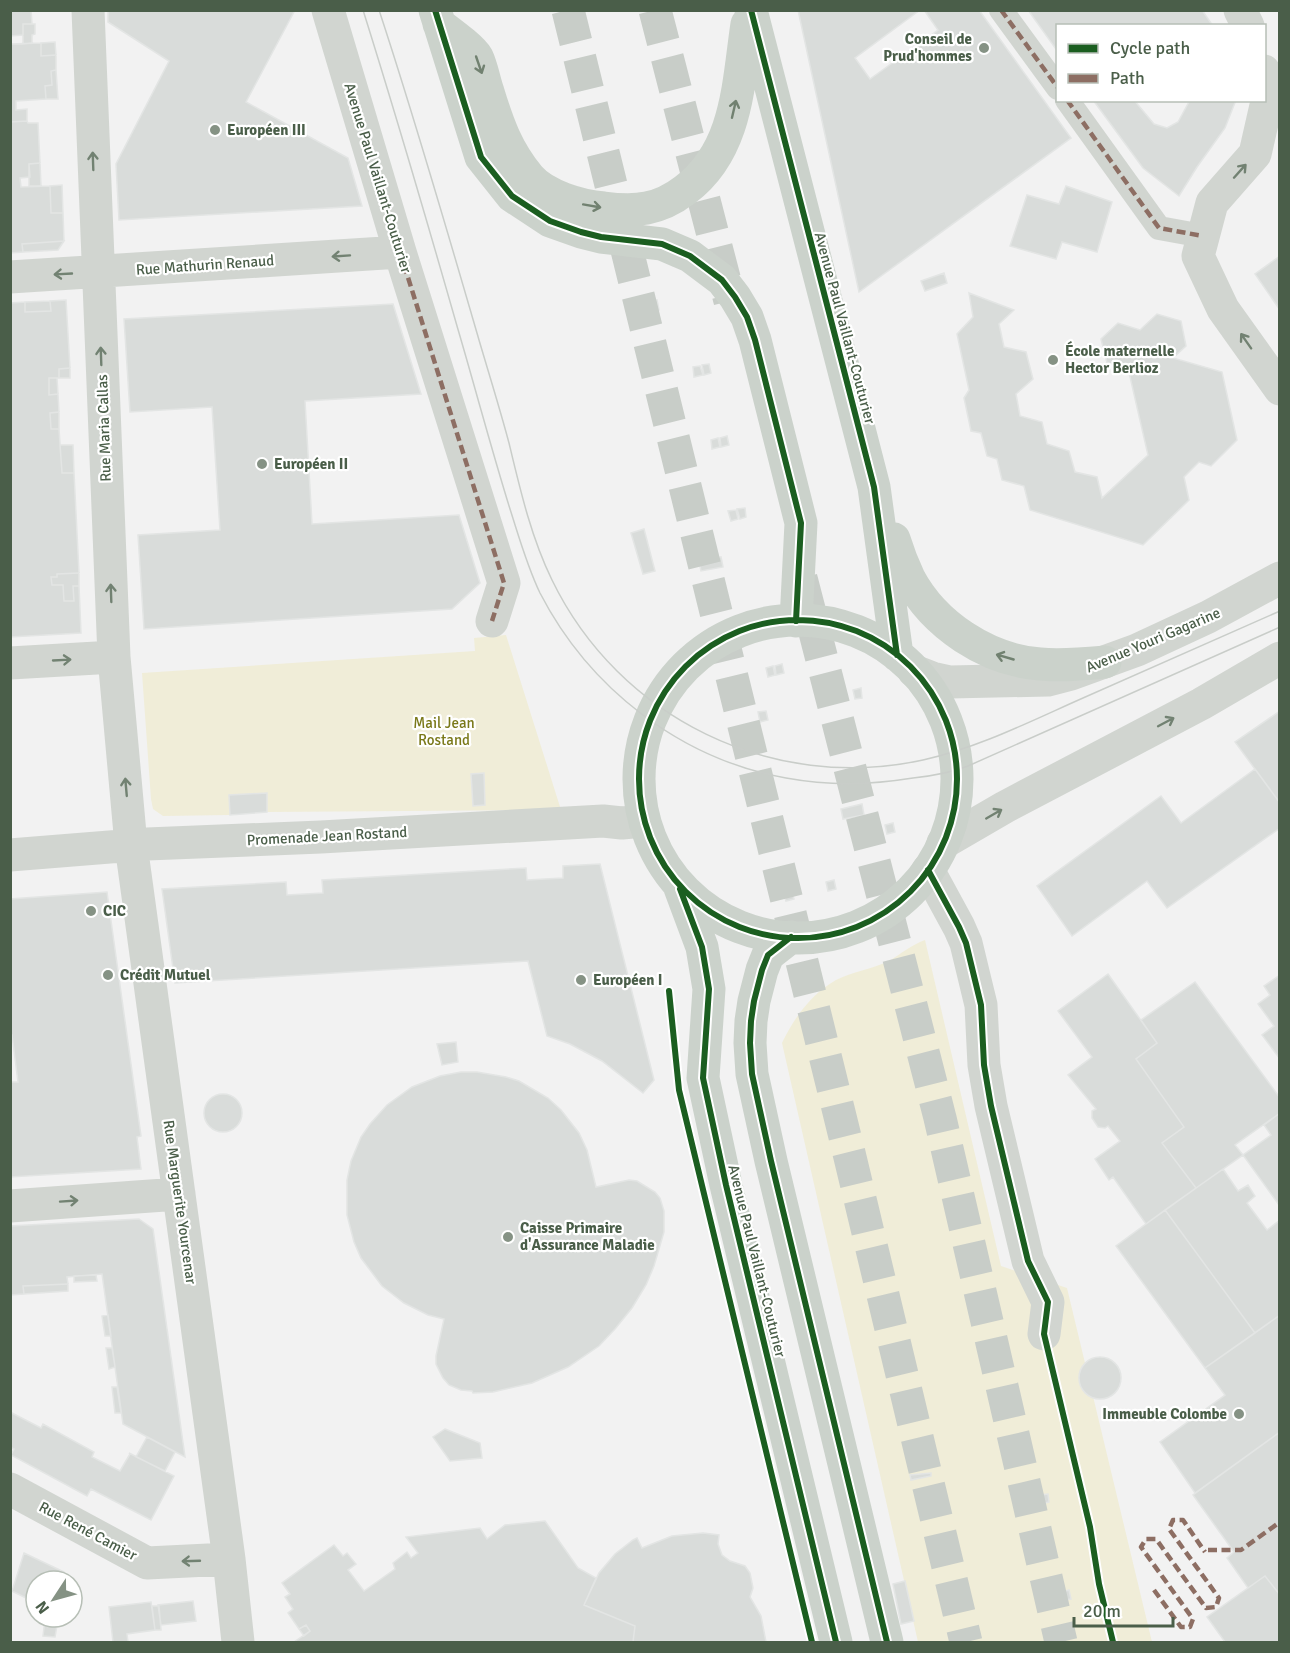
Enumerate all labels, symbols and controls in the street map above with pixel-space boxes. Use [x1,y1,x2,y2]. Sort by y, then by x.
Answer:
legend [1056,24,1266,102]
place label: Conseil de Prud'hommes [883,30,972,65]
text: Cycle path [1110,37,1190,59]
marker: Conseil de Prud'hommes [977,41,991,55]
one-way arrow [474,55,485,74]
text: Path [1110,67,1145,89]
street label: Avenue Paul Vaillant-Couturier [340,81,416,276]
one-way arrow [728,100,740,119]
place label: Européen III [227,121,306,139]
marker: Européen III [208,123,222,137]
one-way arrow [87,152,99,172]
one-way arrow [1233,164,1247,179]
one-way arrow [582,201,601,212]
street label: Avenue Paul Vaillant-Couturier [811,230,879,426]
one-way arrow [332,250,352,261]
street label: Rue Mathurin Renaud [135,251,275,279]
one-way arrow [53,269,73,280]
one-way arrow [1240,334,1252,350]
place label: École maternelle Hector Berlioz [1065,341,1174,377]
one-way arrow [95,347,107,367]
marker: École maternelle Hector Berlioz [1046,353,1060,367]
street label: Rue Maria Callas [93,374,115,482]
place label: Européen II [274,455,348,473]
marker: Européen II [255,457,269,471]
one-way arrow [106,583,117,603]
street label: Avenue Youri Gagarine [1083,604,1223,676]
one-way arrow [996,651,1015,662]
one-way arrow [52,654,72,665]
park label: Mail Jean Rostand [413,714,475,749]
one-way arrow [1157,716,1175,728]
one-way arrow [120,778,131,798]
one-way arrow [985,807,1002,819]
street label: Promenade Jean Rostand [246,823,408,849]
place label: CIC [103,902,126,920]
marker: CIC [84,904,98,918]
place label: Crédit Mutuel [120,966,211,984]
marker: Crédit Mutuel [101,968,115,982]
place label: Européen I [593,971,662,989]
marker: Européen I [574,973,588,987]
street label: Rue Marguerite Yourcenar [160,1119,201,1286]
street label: Avenue Paul Vaillant-Couturier [724,1163,790,1360]
one-way arrow [58,1196,78,1207]
place label: Caisse Primaire d'Assurance Maladie [520,1219,655,1254]
marker: Caisse Primaire d'Assurance Maladie [501,1230,515,1244]
place label: Immeuble Colombe [1102,1405,1227,1423]
marker: Immeuble Colombe [1232,1407,1246,1421]
street label: Rue René Camier [36,1498,141,1565]
one-way arrow [182,1556,202,1567]
north arrow [24,1569,84,1629]
scale bar [1074,1590,1173,1628]
text: N [31,1597,54,1618]
text: 20 m [1083,1600,1121,1622]

